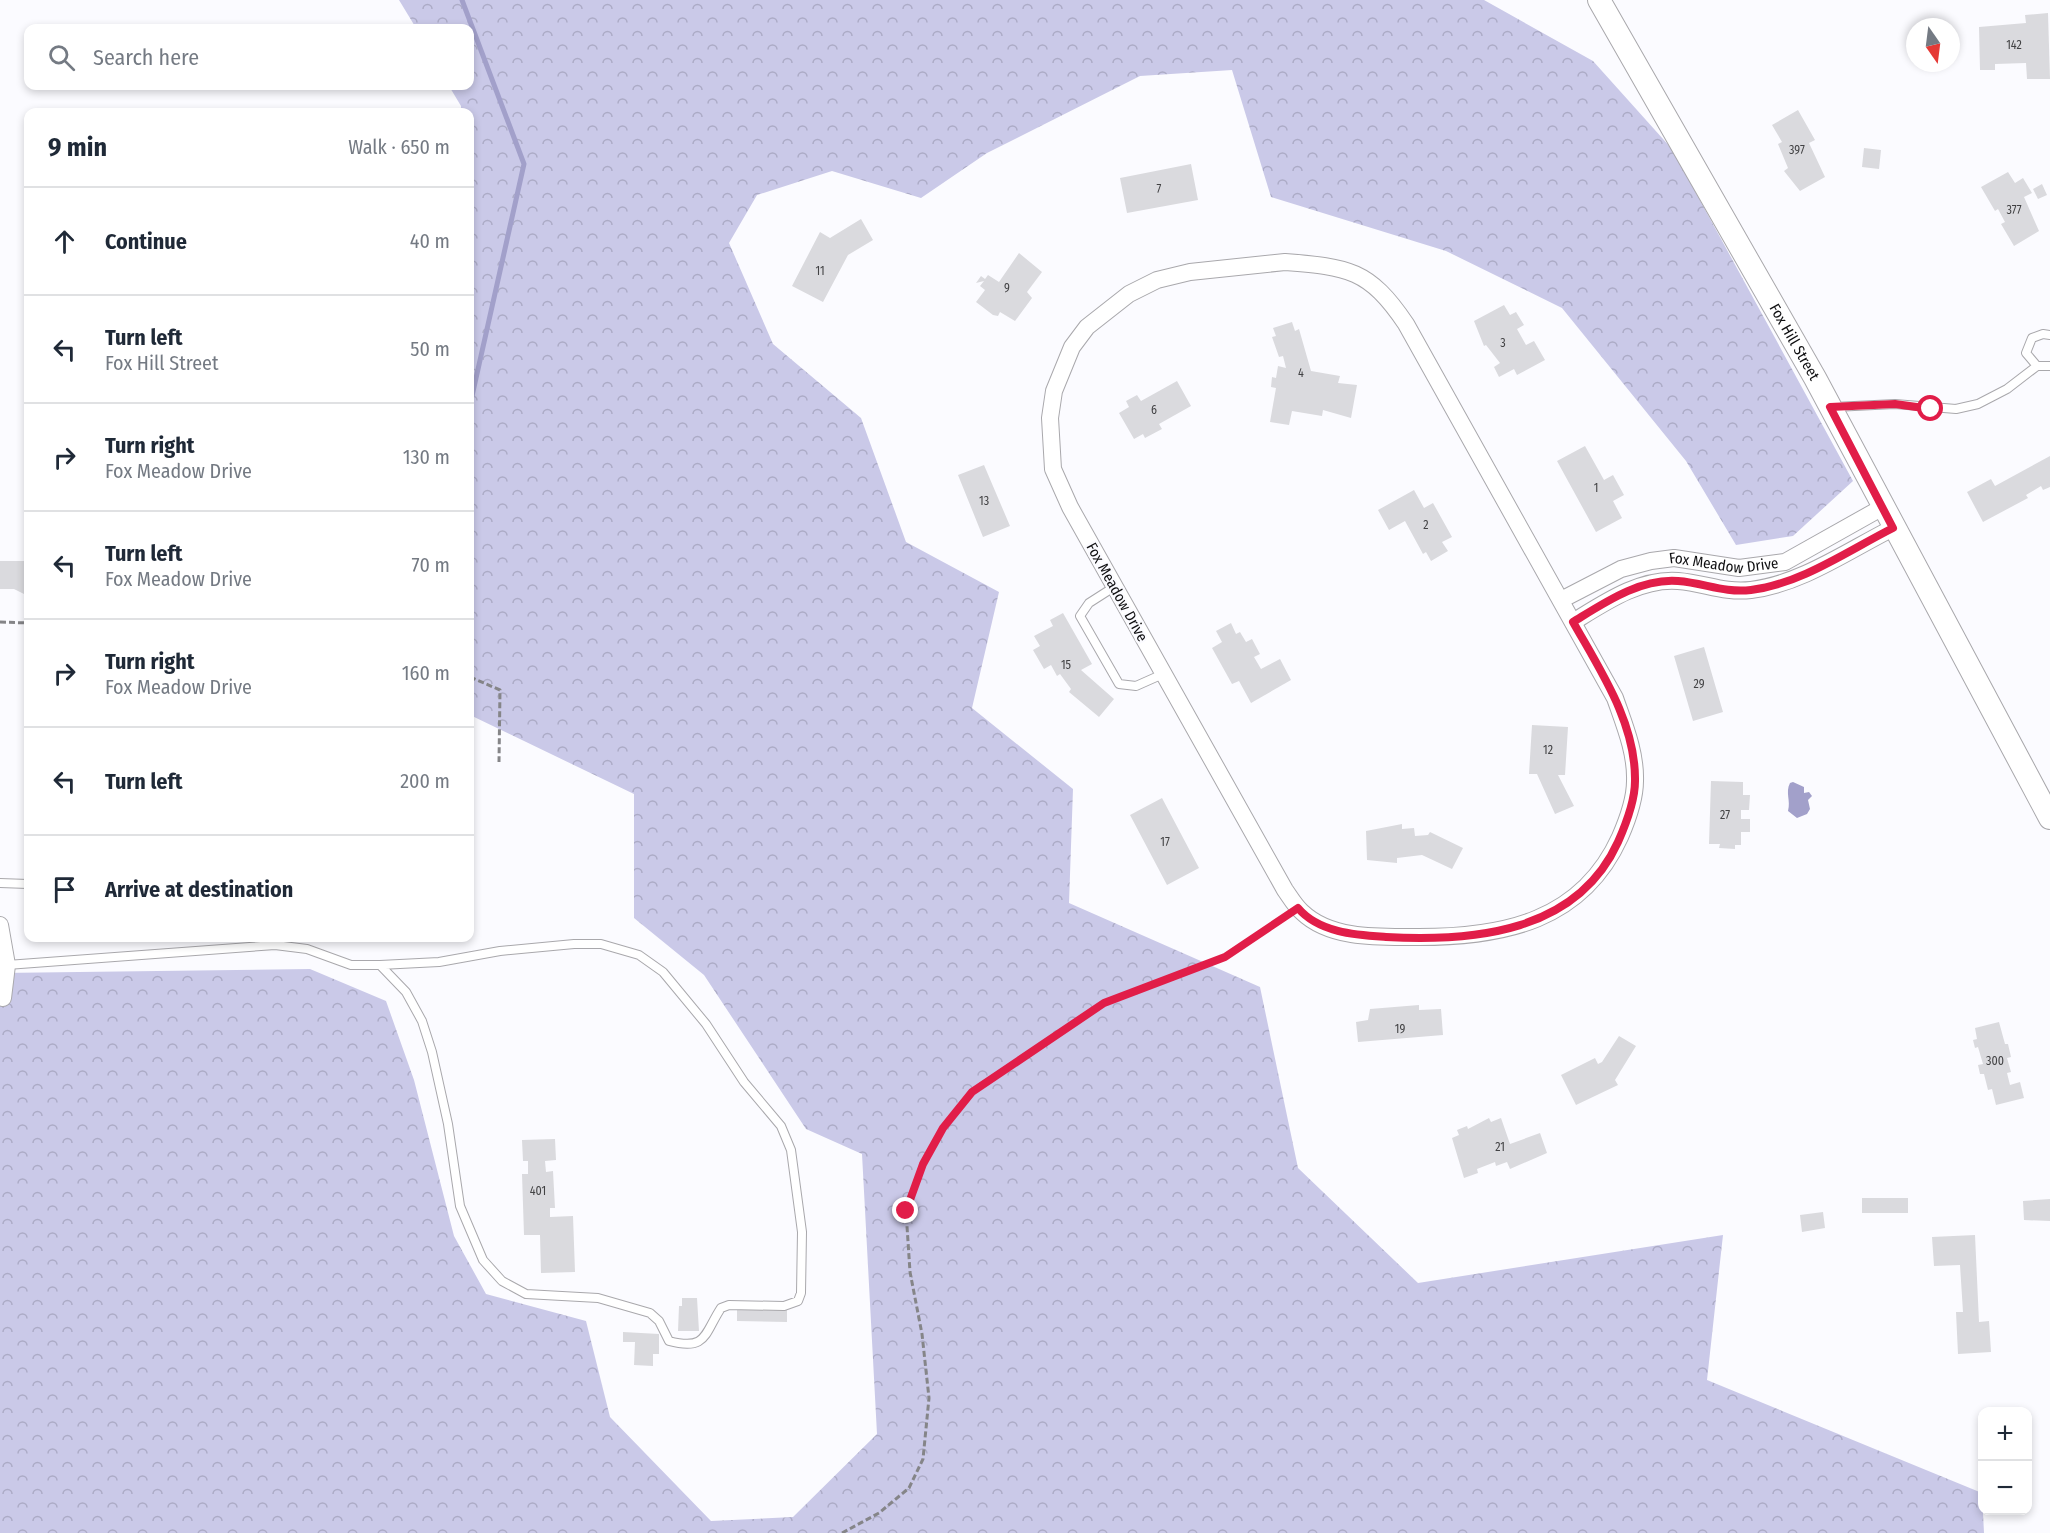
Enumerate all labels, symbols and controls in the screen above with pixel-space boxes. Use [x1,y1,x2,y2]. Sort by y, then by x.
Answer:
north arrow [1906,18,1960,72]
search box [24,24,474,90]
house number: 142 [2006,38,2022,52]
icon: search [45,41,78,74]
text: Search here [93,44,199,71]
text: 9 min [48,132,107,163]
text: Walk · 650 m [348,135,450,159]
house number: 397 [1789,143,1805,157]
house number: 7 [1157,182,1162,196]
house number: 377 [2006,203,2022,217]
icon: ahead [48,225,81,258]
text: Continue [105,228,187,255]
text: 40 m [410,229,450,253]
house number: 11 [815,264,825,278]
house number: 9 [1004,281,1010,295]
street label: Fox Hill Street [1766,301,1823,384]
text: Turn left [105,324,183,351]
icon: left [48,333,81,366]
house number: 3 [1500,336,1506,350]
text: 50 m [410,337,450,361]
text: Fox Hill Street [105,351,218,375]
house number: 4 [1298,366,1304,380]
route start [1917,395,1943,421]
house number: 6 [1151,403,1157,417]
text: Turn right [105,432,194,459]
icon: right [48,441,81,474]
text: 130 m [403,445,450,469]
text: Fox Meadow Drive [105,459,252,483]
house number: 1 [1594,481,1598,495]
house number: 13 [979,494,989,508]
house number: 2 [1423,518,1429,532]
street label: Fox Meadow Drive [1082,539,1152,645]
text: Turn left [105,540,183,567]
icon: left [48,549,81,582]
street label: Fox Meadow Drive [1668,549,1779,578]
text: 70 m [412,553,450,577]
text: Fox Meadow Drive [105,567,252,591]
text: Turn right [105,648,194,675]
icon: right [48,657,81,690]
house number: 15 [1061,658,1072,672]
text: 160 m [402,661,450,685]
text: Fox Meadow Drive [105,675,252,699]
house number: 29 [1693,677,1705,691]
house number: 12 [1543,743,1553,757]
icon: left [48,765,81,798]
text: Turn left [105,768,183,795]
text: 200 m [400,769,450,793]
house number: 27 [1720,808,1730,822]
house number: 17 [1160,835,1170,849]
icon: arrive [48,873,81,906]
text: Arrive at destination [105,876,293,903]
house number: 19 [1395,1022,1405,1036]
house number: 300 [1986,1054,2004,1068]
house number: 21 [1495,1140,1505,1154]
house number: 401 [530,1184,546,1198]
route end [892,1197,918,1223]
map controls [1978,1407,2032,1515]
button: + [1978,1407,2032,1461]
button: − [1978,1461,2032,1515]

